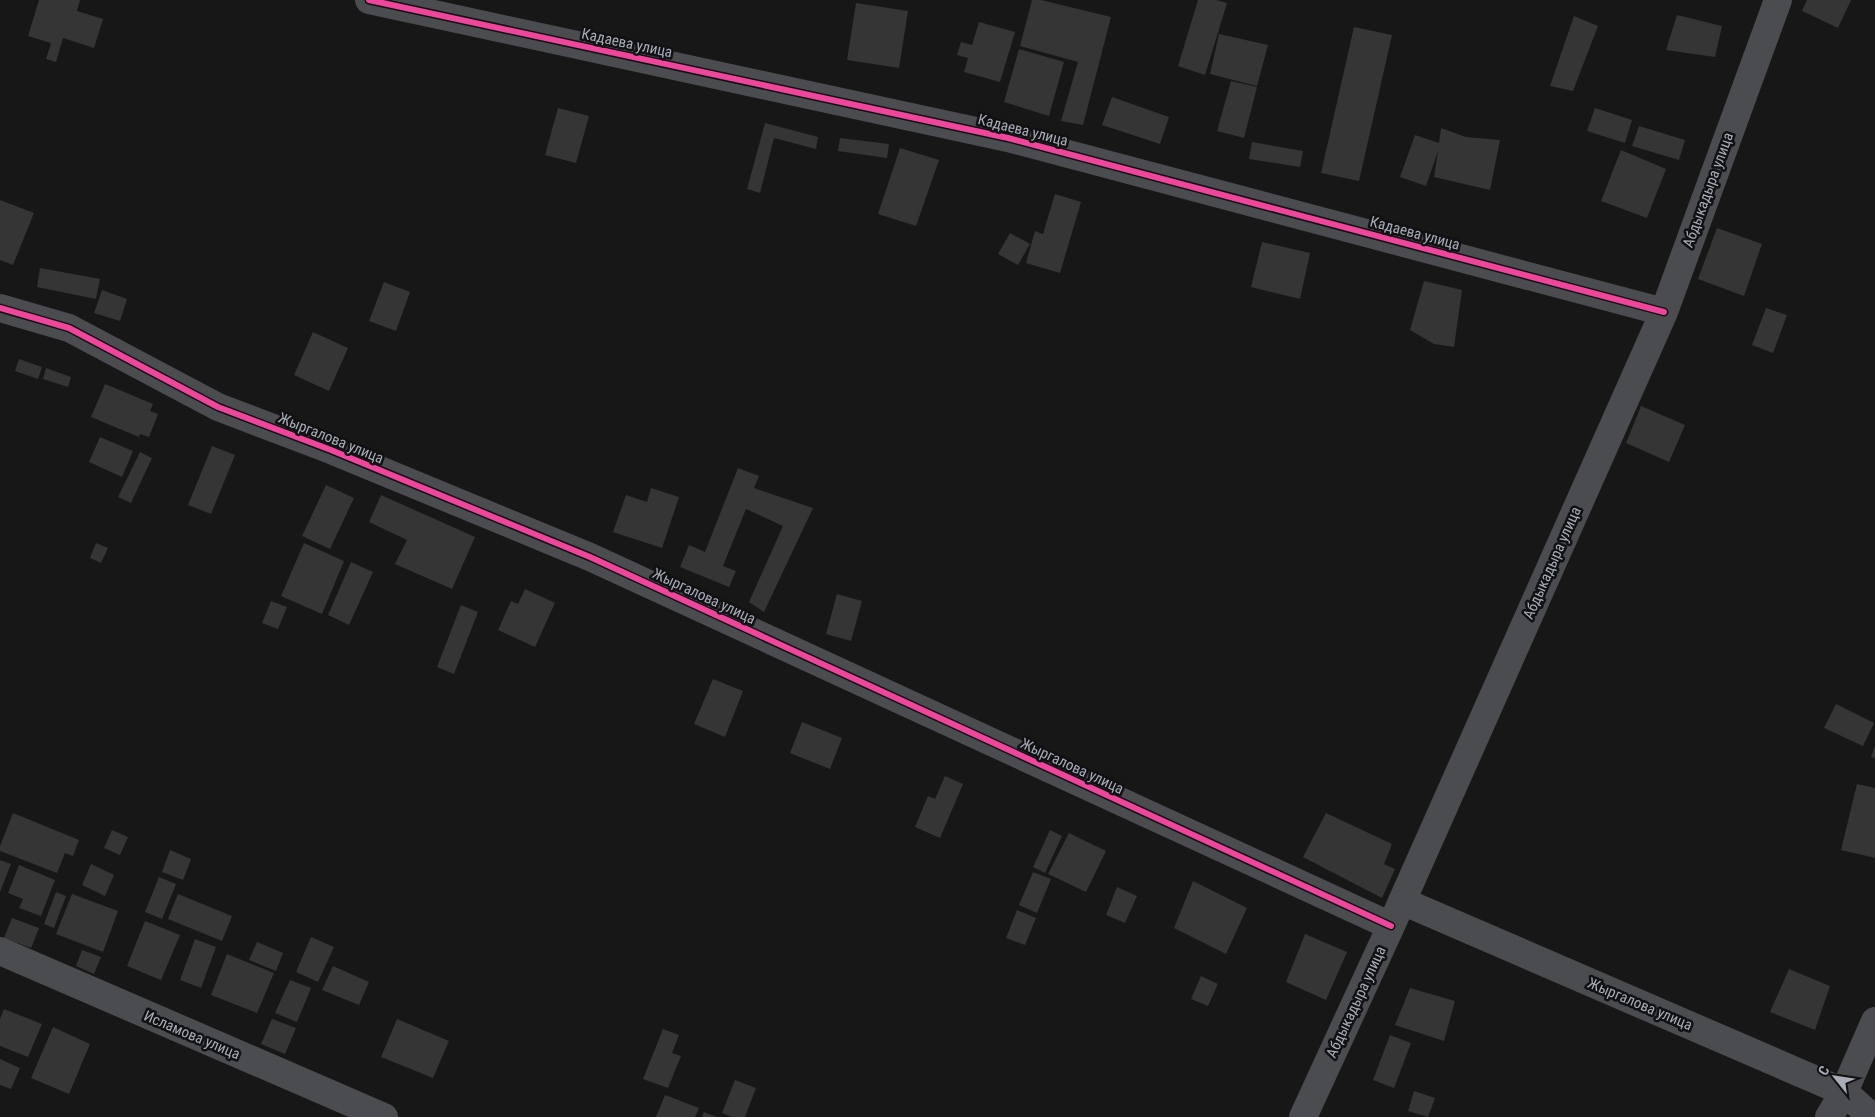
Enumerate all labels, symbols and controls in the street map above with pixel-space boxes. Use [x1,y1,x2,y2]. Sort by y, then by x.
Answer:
street label: Кадаева улица [580,25,674,61]
street label: Кадаева улица [976,110,1070,150]
street label: Абдыкадыра улица [1679,130,1737,250]
street label: Кадаева улица [1368,212,1462,254]
street label: Жыргалова улица [276,409,386,467]
street label: Абдыкадыра улица [1519,504,1585,622]
street label: Жыргалова улица [649,564,759,628]
street label: Жыргалова улица [1017,734,1127,798]
street label: Абдыкадыра улица [1322,943,1390,1061]
street label: Жыргалова улица [1585,974,1695,1034]
street label: Исламова улица [141,1007,243,1063]
north arrow [1810,1052,1860,1102]
text: С [1815,1063,1833,1078]

